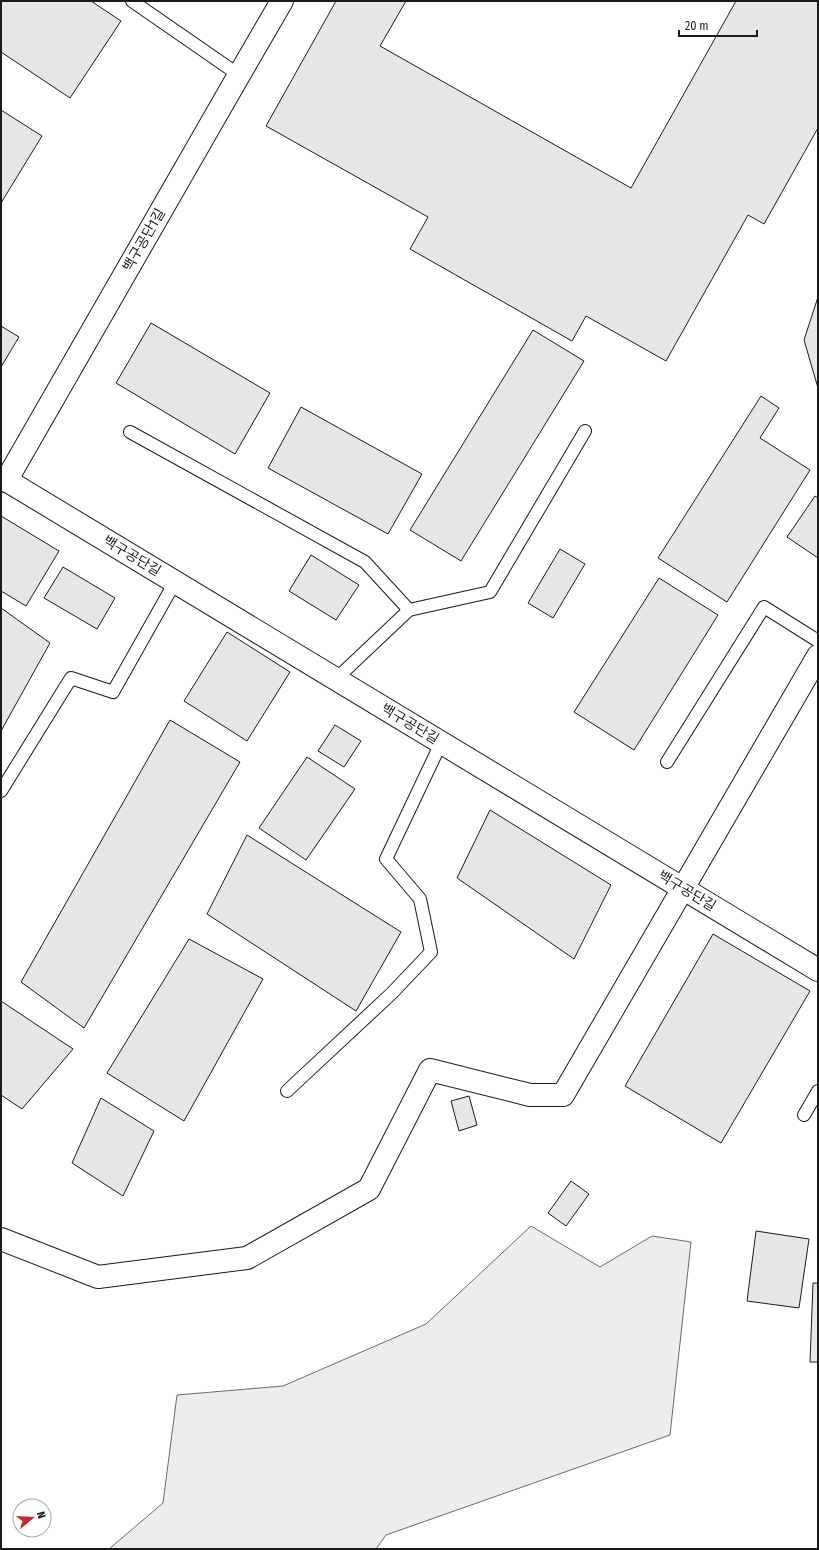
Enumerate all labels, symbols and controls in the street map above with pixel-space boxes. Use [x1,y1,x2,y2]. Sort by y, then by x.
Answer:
scale bar [679,12,757,38]
text: 20 m [685,19,709,33]
street label: 백구공단1길 [119,205,169,275]
street label: 백구공단길 [100,532,164,580]
street label: 백구공단길 [378,700,442,748]
street label: 백구공단길 [655,867,719,915]
north arrow [12,1498,52,1538]
text: N [34,1510,48,1520]

